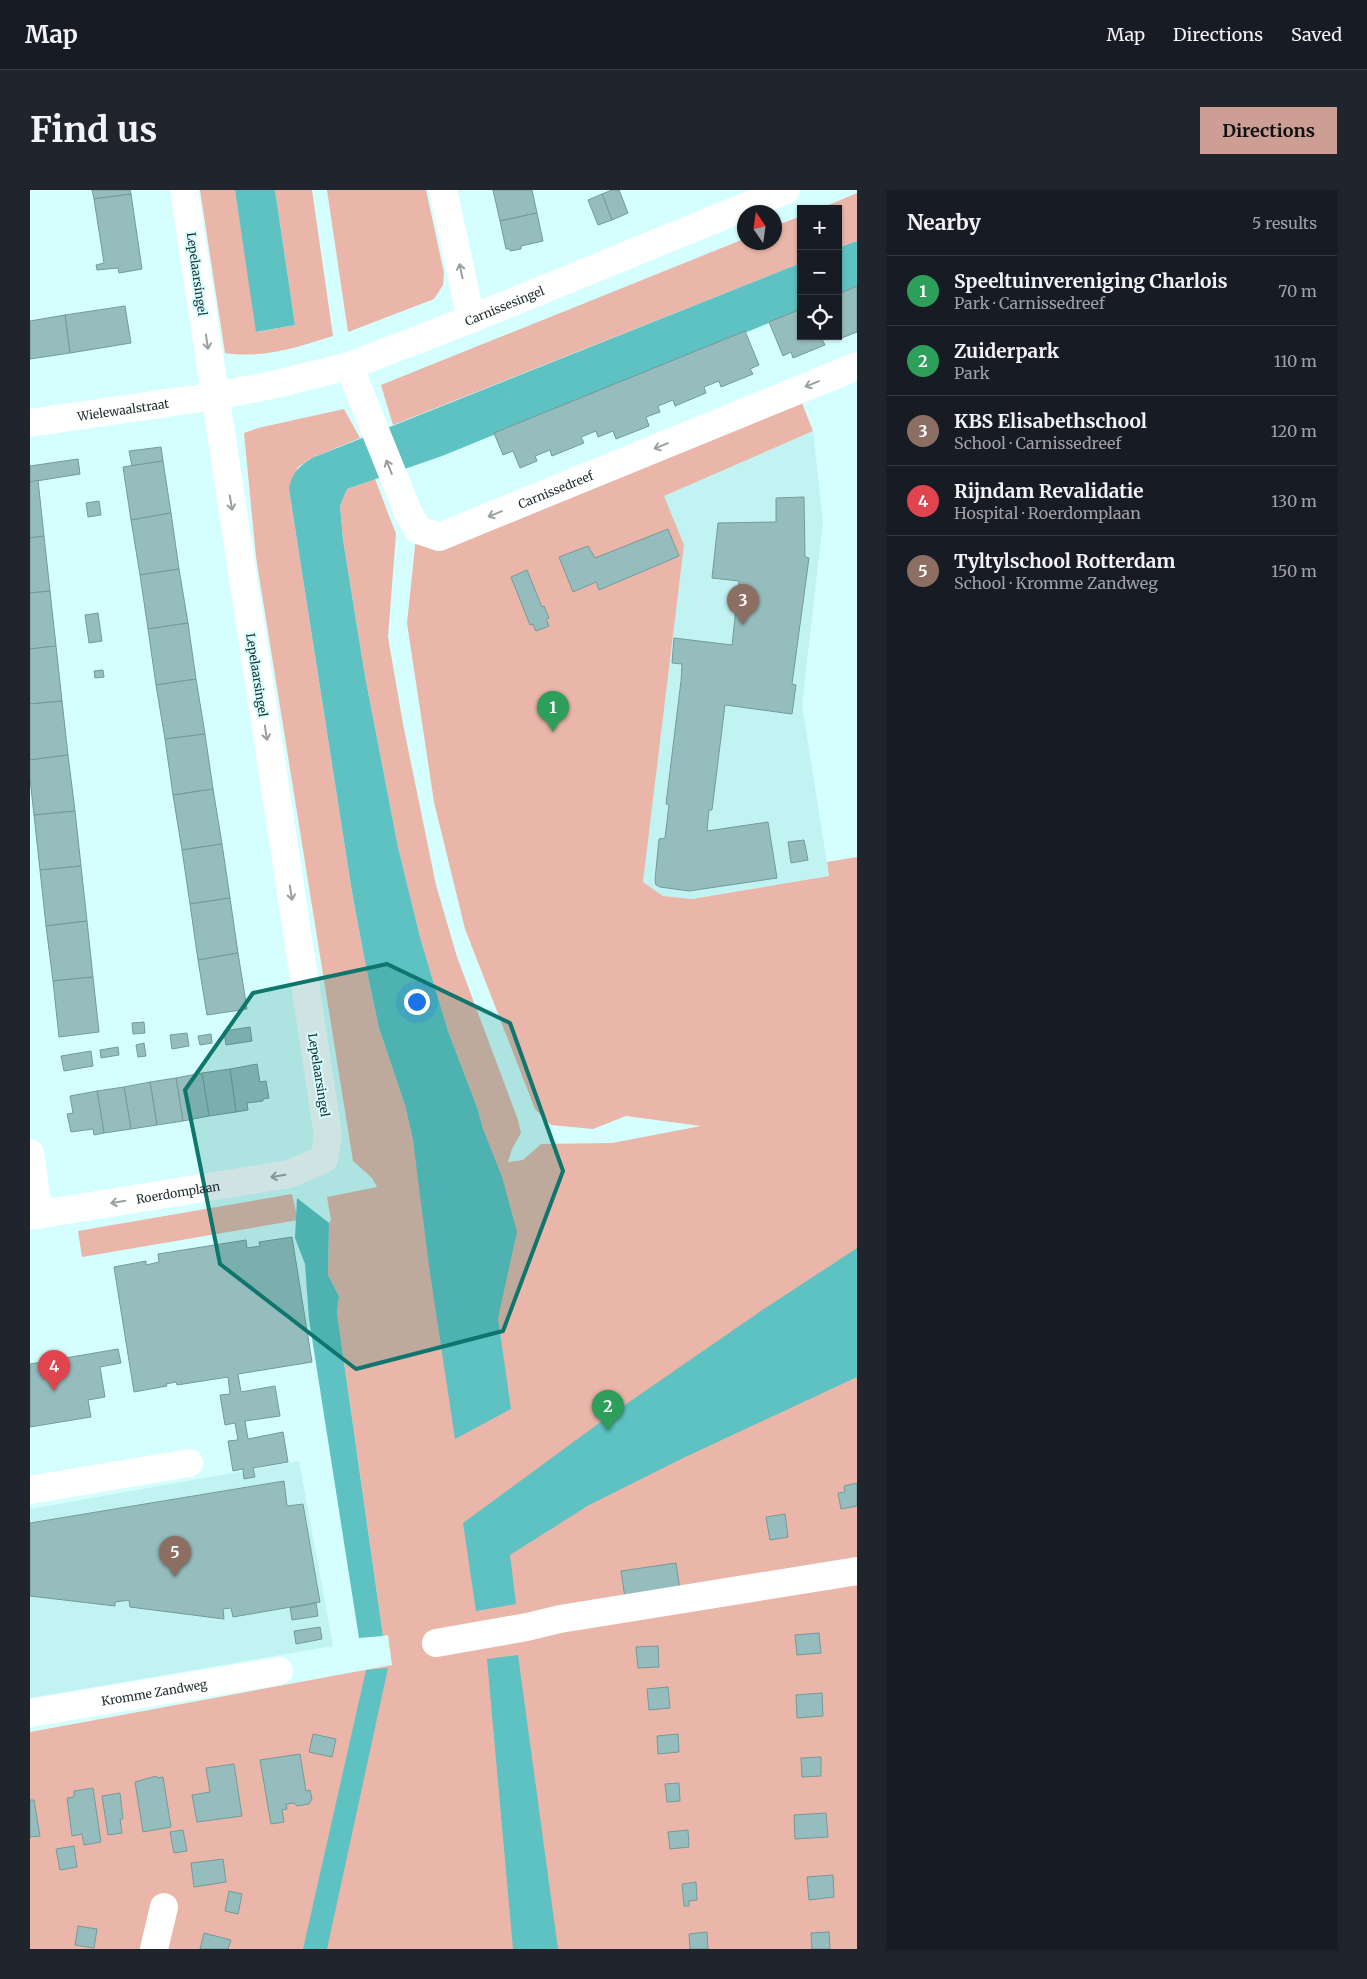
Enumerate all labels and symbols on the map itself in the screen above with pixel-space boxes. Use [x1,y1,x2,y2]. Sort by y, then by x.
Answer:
north arrow [737,205,782,250]
street label: Lepelaarsingel [184,231,210,317]
one-way arrow [455,264,465,280]
street label: Carnissesingel [462,282,546,328]
one-way arrow [202,334,212,350]
one-way arrow [805,380,820,389]
street label: Wielewaalstraat [75,395,170,424]
one-way arrow [654,441,669,451]
one-way arrow [384,460,394,475]
street label: Carnissedreef [516,467,596,511]
one-way arrow [226,494,236,510]
one-way arrow [488,509,503,519]
pin: 3 [727,584,759,625]
street label: Lepelaarsingel [243,632,271,718]
pin: 1 [537,691,569,732]
one-way arrow [262,724,272,740]
one-way arrow [286,885,296,901]
your location [404,989,430,1015]
street label: Lepelaarsingel [305,1032,333,1118]
one-way arrow [271,1172,287,1182]
street label: Roerdomplaan [135,1178,221,1206]
one-way arrow [110,1197,126,1207]
pin: 4 [38,1350,70,1391]
pin: 2 [592,1390,624,1431]
pin: 5 [159,1536,191,1577]
street label: Kromme Zandweg [100,1676,209,1708]

